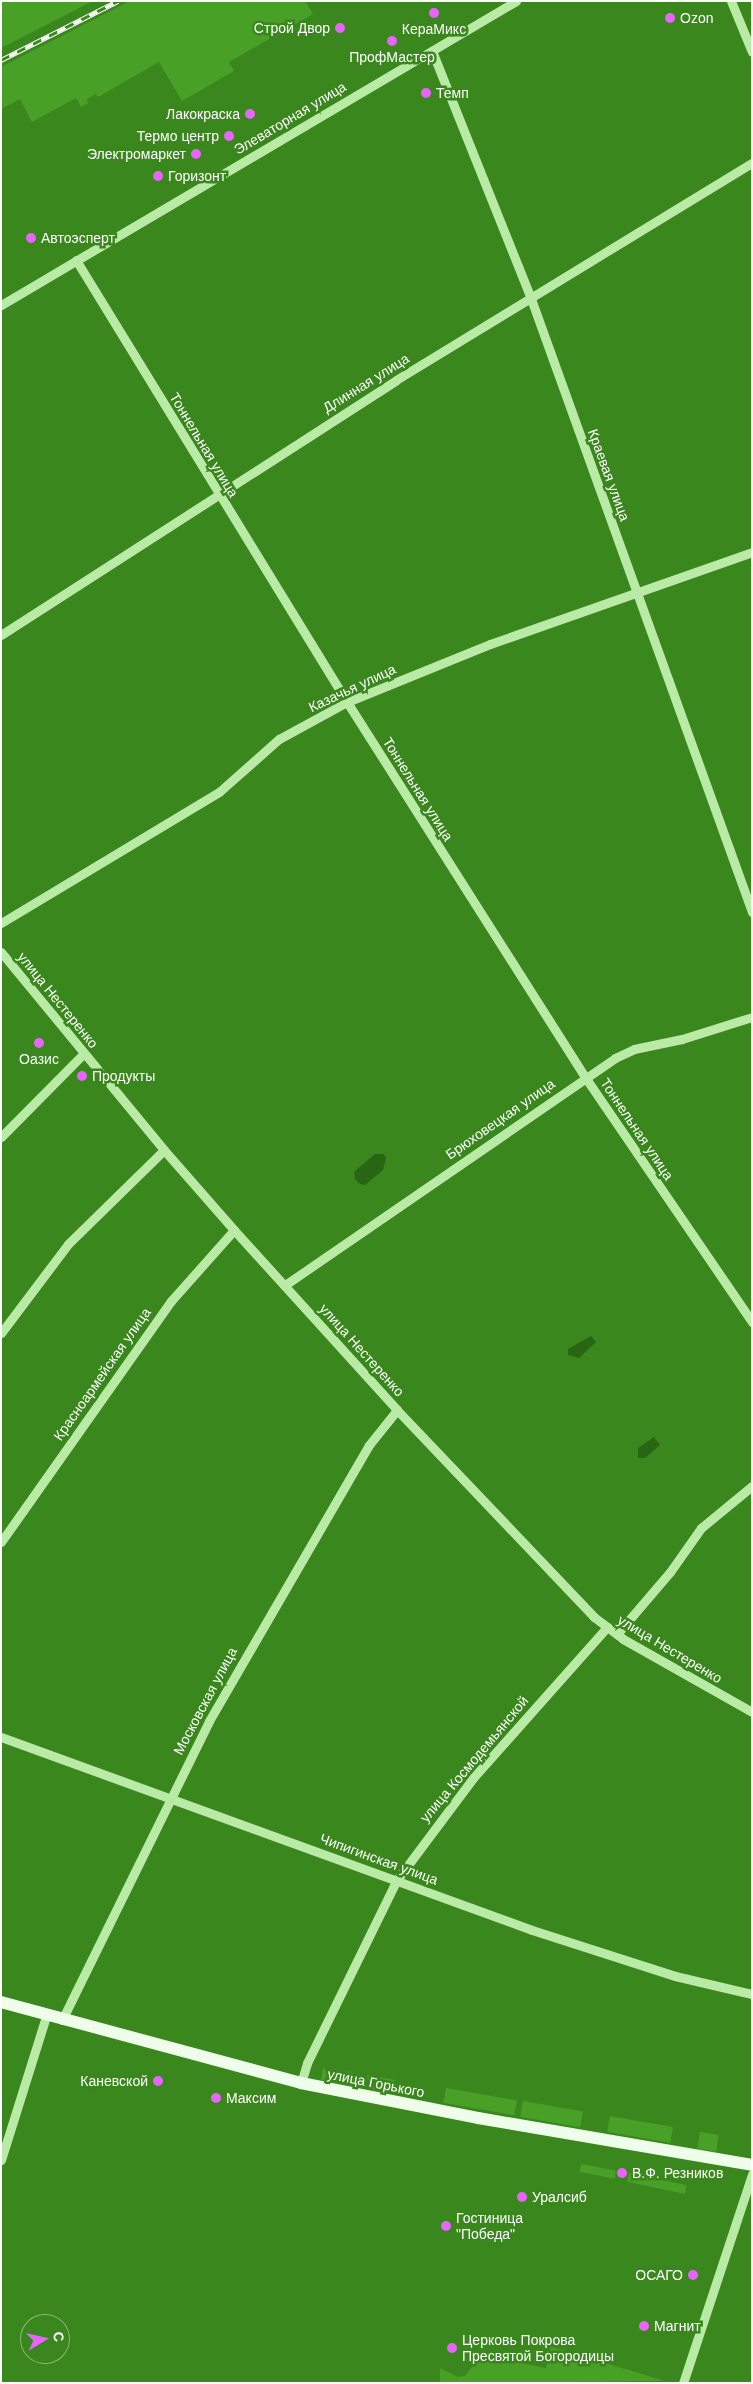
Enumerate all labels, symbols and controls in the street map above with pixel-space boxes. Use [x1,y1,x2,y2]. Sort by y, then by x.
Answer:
marker: КераМикс [428,7,440,19]
place label: Ozon [680,10,713,26]
marker: Ozon [664,12,676,24]
place label: Строй Двор [254,20,330,36]
place label: КераМикс [402,21,466,37]
marker: Строй Двор [334,22,346,34]
marker: ПрофМастер [386,35,398,47]
place label: ПрофМастер [349,49,435,65]
street label: Элеваторная улица [231,78,349,158]
place label: Темп [436,85,469,101]
marker: Темп [420,87,432,99]
place label: Лакокраска [166,106,240,122]
marker: Лакокраска [244,108,256,120]
place label: Термо центр [137,128,219,144]
marker: Термо центр [223,130,235,142]
place label: Электромаркет [87,146,186,162]
marker: Электромаркет [190,148,202,160]
place label: Горизонт [168,168,226,184]
marker: Горизонт [152,170,164,182]
place label: Автоэсперт [41,230,115,246]
marker: Автоэсперт [25,232,37,244]
street label: Длинная улица [320,350,412,416]
street label: Тоннельная улица [166,390,242,500]
street label: Краевая улица [585,427,633,523]
street label: Казачья улица [306,660,398,716]
street label: Тоннельная улица [379,734,457,844]
street label: улица Нестеренко [14,949,102,1051]
marker: Оазис [33,1037,45,1049]
place label: Оазис [19,1051,59,1067]
place label: Продукты [92,1068,155,1084]
marker: Продукты [76,1070,88,1082]
street label: Брюховецкая улица [442,1075,558,1163]
street label: Тоннельная улица [597,1075,677,1183]
street label: улица Нестеренко [316,1300,408,1400]
street label: Красноармейская улица [50,1304,154,1444]
street label: улица Нестеренко [615,1611,725,1687]
street label: Московская улица [170,1644,240,1758]
street label: улица Космодемьянской [416,1693,532,1825]
street label: Чипигинская улица [318,1830,440,1888]
street label: улица Горького [326,2065,426,2101]
place label: Каневской [80,2073,148,2089]
marker: Каневской [152,2075,164,2087]
place label: Максим [226,2090,276,2106]
marker: Максим [210,2092,222,2104]
place label: В.Ф. Резников [632,2165,723,2181]
marker: В.Ф. Резников [616,2167,628,2179]
place label: Уралсиб [532,2189,587,2205]
marker: Уралсиб [516,2191,528,2203]
place label: Гостиница "Победа" [456,2210,523,2242]
marker: Гостиница "Победа" [440,2220,452,2232]
place label: ОСАГО [635,2267,683,2283]
marker: ОСАГО [687,2269,699,2281]
north arrow [20,2314,70,2364]
place label: Магнит [654,2318,701,2334]
marker: Магнит [638,2320,650,2332]
text: С [50,2331,68,2343]
place label: Церковь Покрова Пресвятой Богородицы [462,2332,614,2364]
marker: Церковь Покрова Пресвятой Богородицы [446,2342,458,2354]

